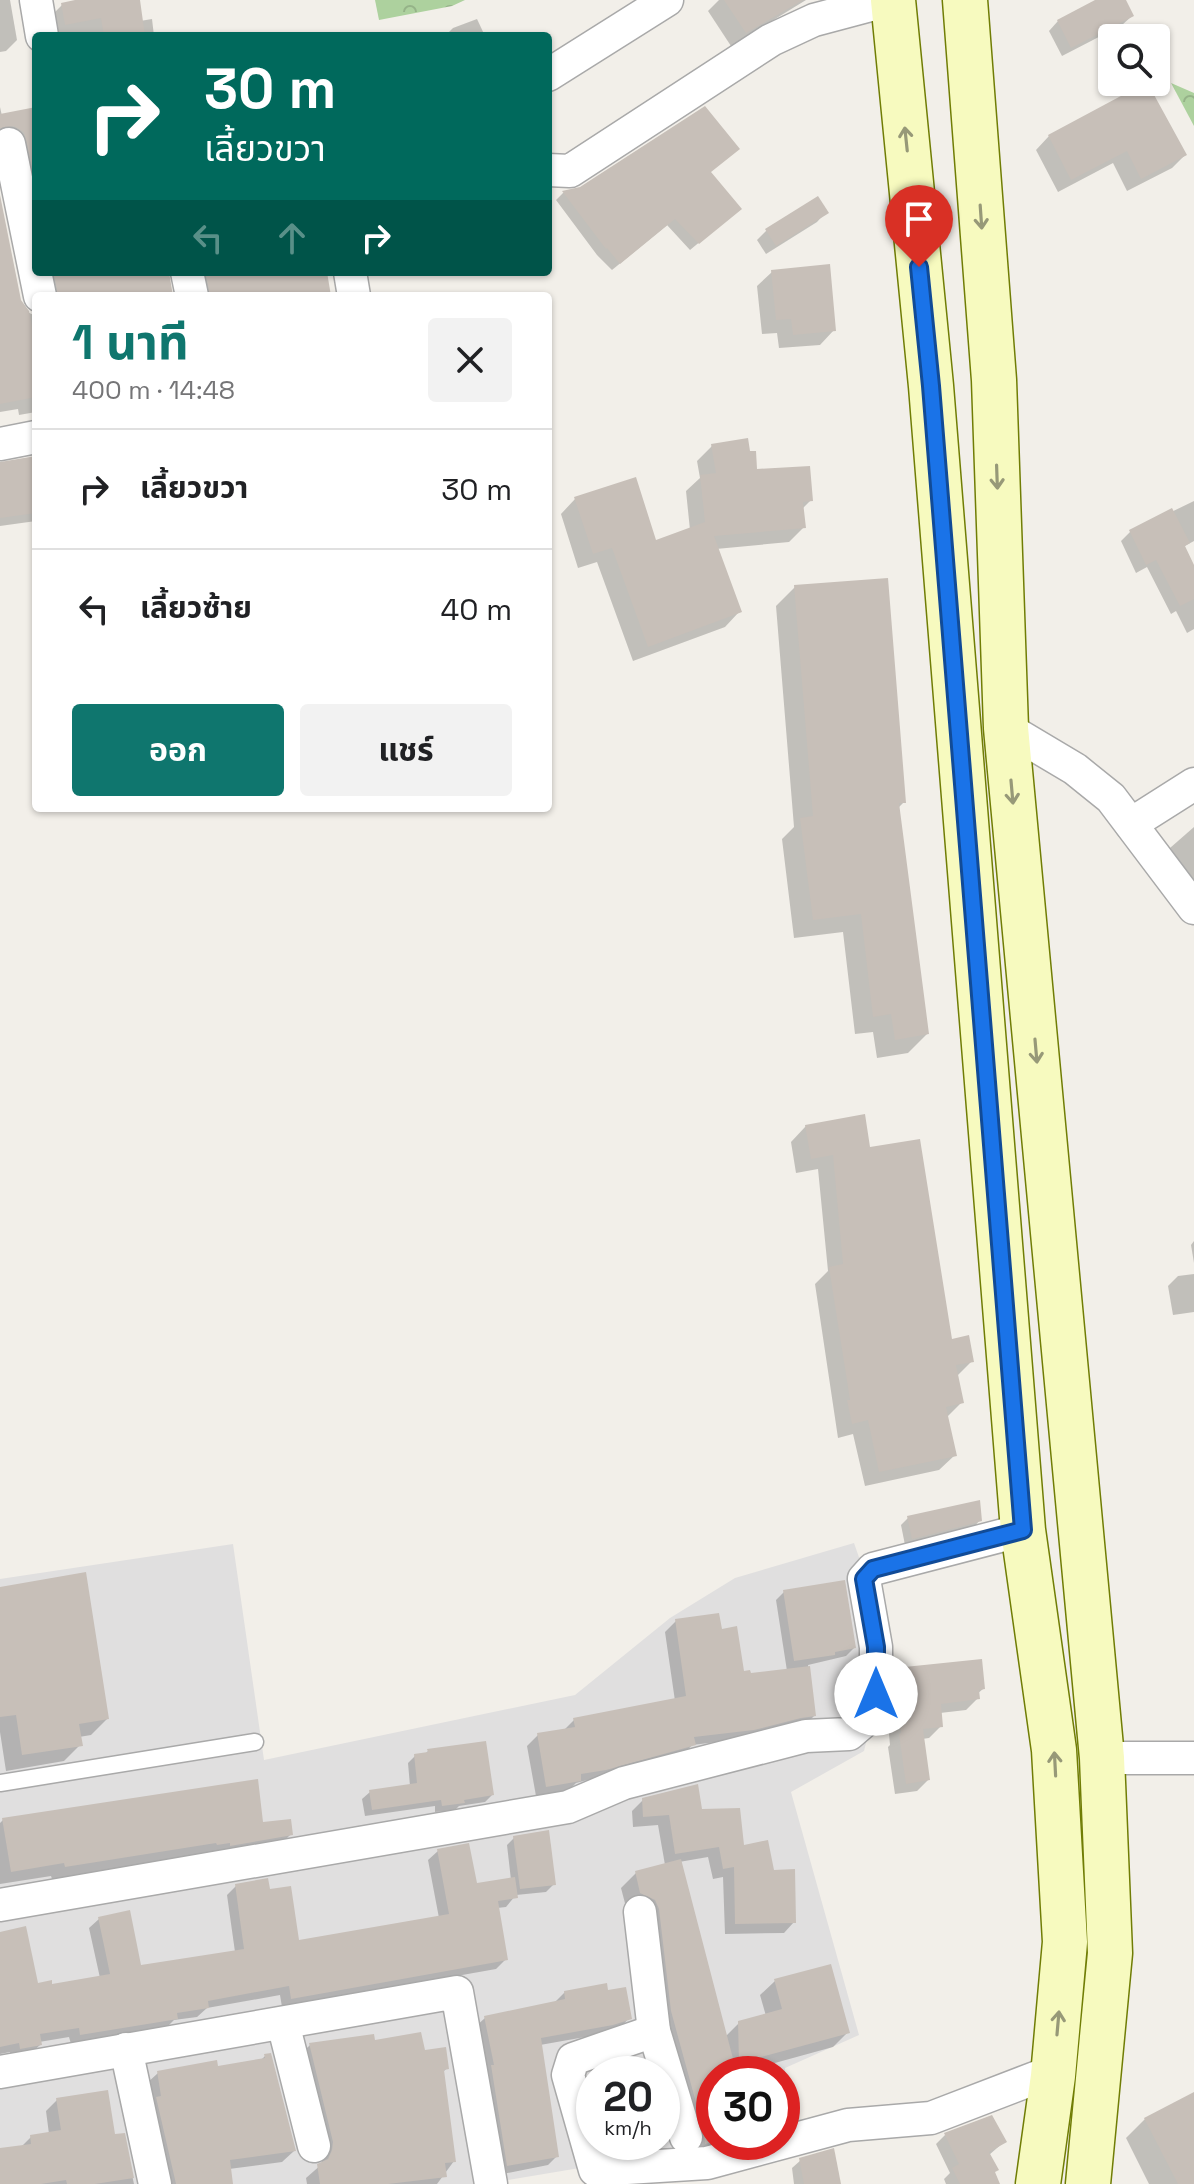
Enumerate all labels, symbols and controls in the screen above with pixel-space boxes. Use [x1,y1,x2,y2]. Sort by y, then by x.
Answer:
map controls [1098,24,1170,96]
button: search [1098,24,1170,96]
text: 30 m [204,53,336,124]
icon: right [72,64,176,168]
text: เลี้ยวขวา [204,126,326,172]
one-way arrow [899,126,914,153]
pin [885,185,953,267]
icon: arrive [897,197,941,241]
one-way arrow [974,203,989,230]
icon: left [186,216,230,260]
icon: ahead [270,216,314,260]
icon: right [354,216,398,260]
text: 1 นาที [72,312,189,373]
button: close [428,318,512,402]
text: 400 m · 14:48 [72,373,235,407]
one-way arrow [990,463,1005,490]
icon: right [72,467,116,511]
text: เลี้ยวขวา [140,468,248,507]
text: 30 m [441,470,512,509]
icon: left [72,587,116,631]
text: เลี้ยวซ้าย [140,588,252,627]
text: 40 m [441,590,512,629]
button: ออก [72,704,284,796]
button: แชร์ [300,704,512,796]
one-way arrow [1005,778,1020,805]
one-way arrow [1029,1037,1044,1064]
position arrow [834,1652,918,1736]
one-way arrow [1047,1751,1062,1778]
one-way arrow [1051,2010,1066,2037]
speed limit sign: 30 [696,2056,800,2160]
text: 20 [603,2072,653,2123]
text: km/h [604,2115,652,2141]

